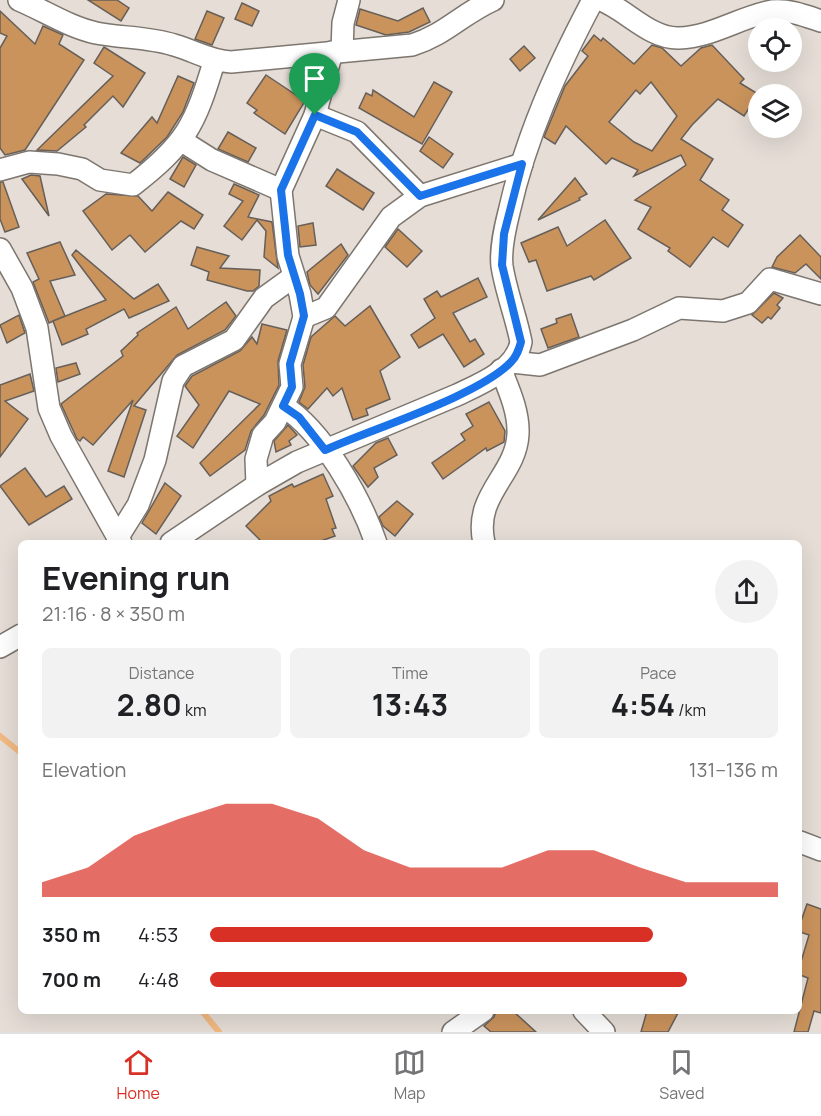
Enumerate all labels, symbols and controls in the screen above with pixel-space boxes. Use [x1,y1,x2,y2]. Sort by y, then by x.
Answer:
map controls [748,18,802,138]
button: locate [748,18,802,72]
pin [289,53,340,115]
icon: arrive [298,62,331,95]
button: layers [748,84,802,138]
text: Evening run [42,555,230,600]
button: share [715,560,778,623]
text: 21:16 · 8 × 350 m [42,600,185,627]
text: Distance [129,662,194,684]
text: Time [392,662,428,684]
text: Pace [640,662,676,684]
text: 2.80 [117,684,182,725]
text: 13:43 [372,684,448,725]
text: 4:54 [611,684,675,725]
text: km [182,699,207,721]
text: /km [675,699,706,721]
text: Elevation [42,756,126,783]
text: 131–136 m [689,756,778,783]
text: 350 m [42,921,101,948]
text: 4:53 [138,921,178,948]
text: 700 m [42,966,101,993]
text: 4:48 [138,966,179,993]
tab: Home [117,1046,160,1104]
tab: Map [393,1046,426,1104]
tab: Saved [659,1046,704,1104]

